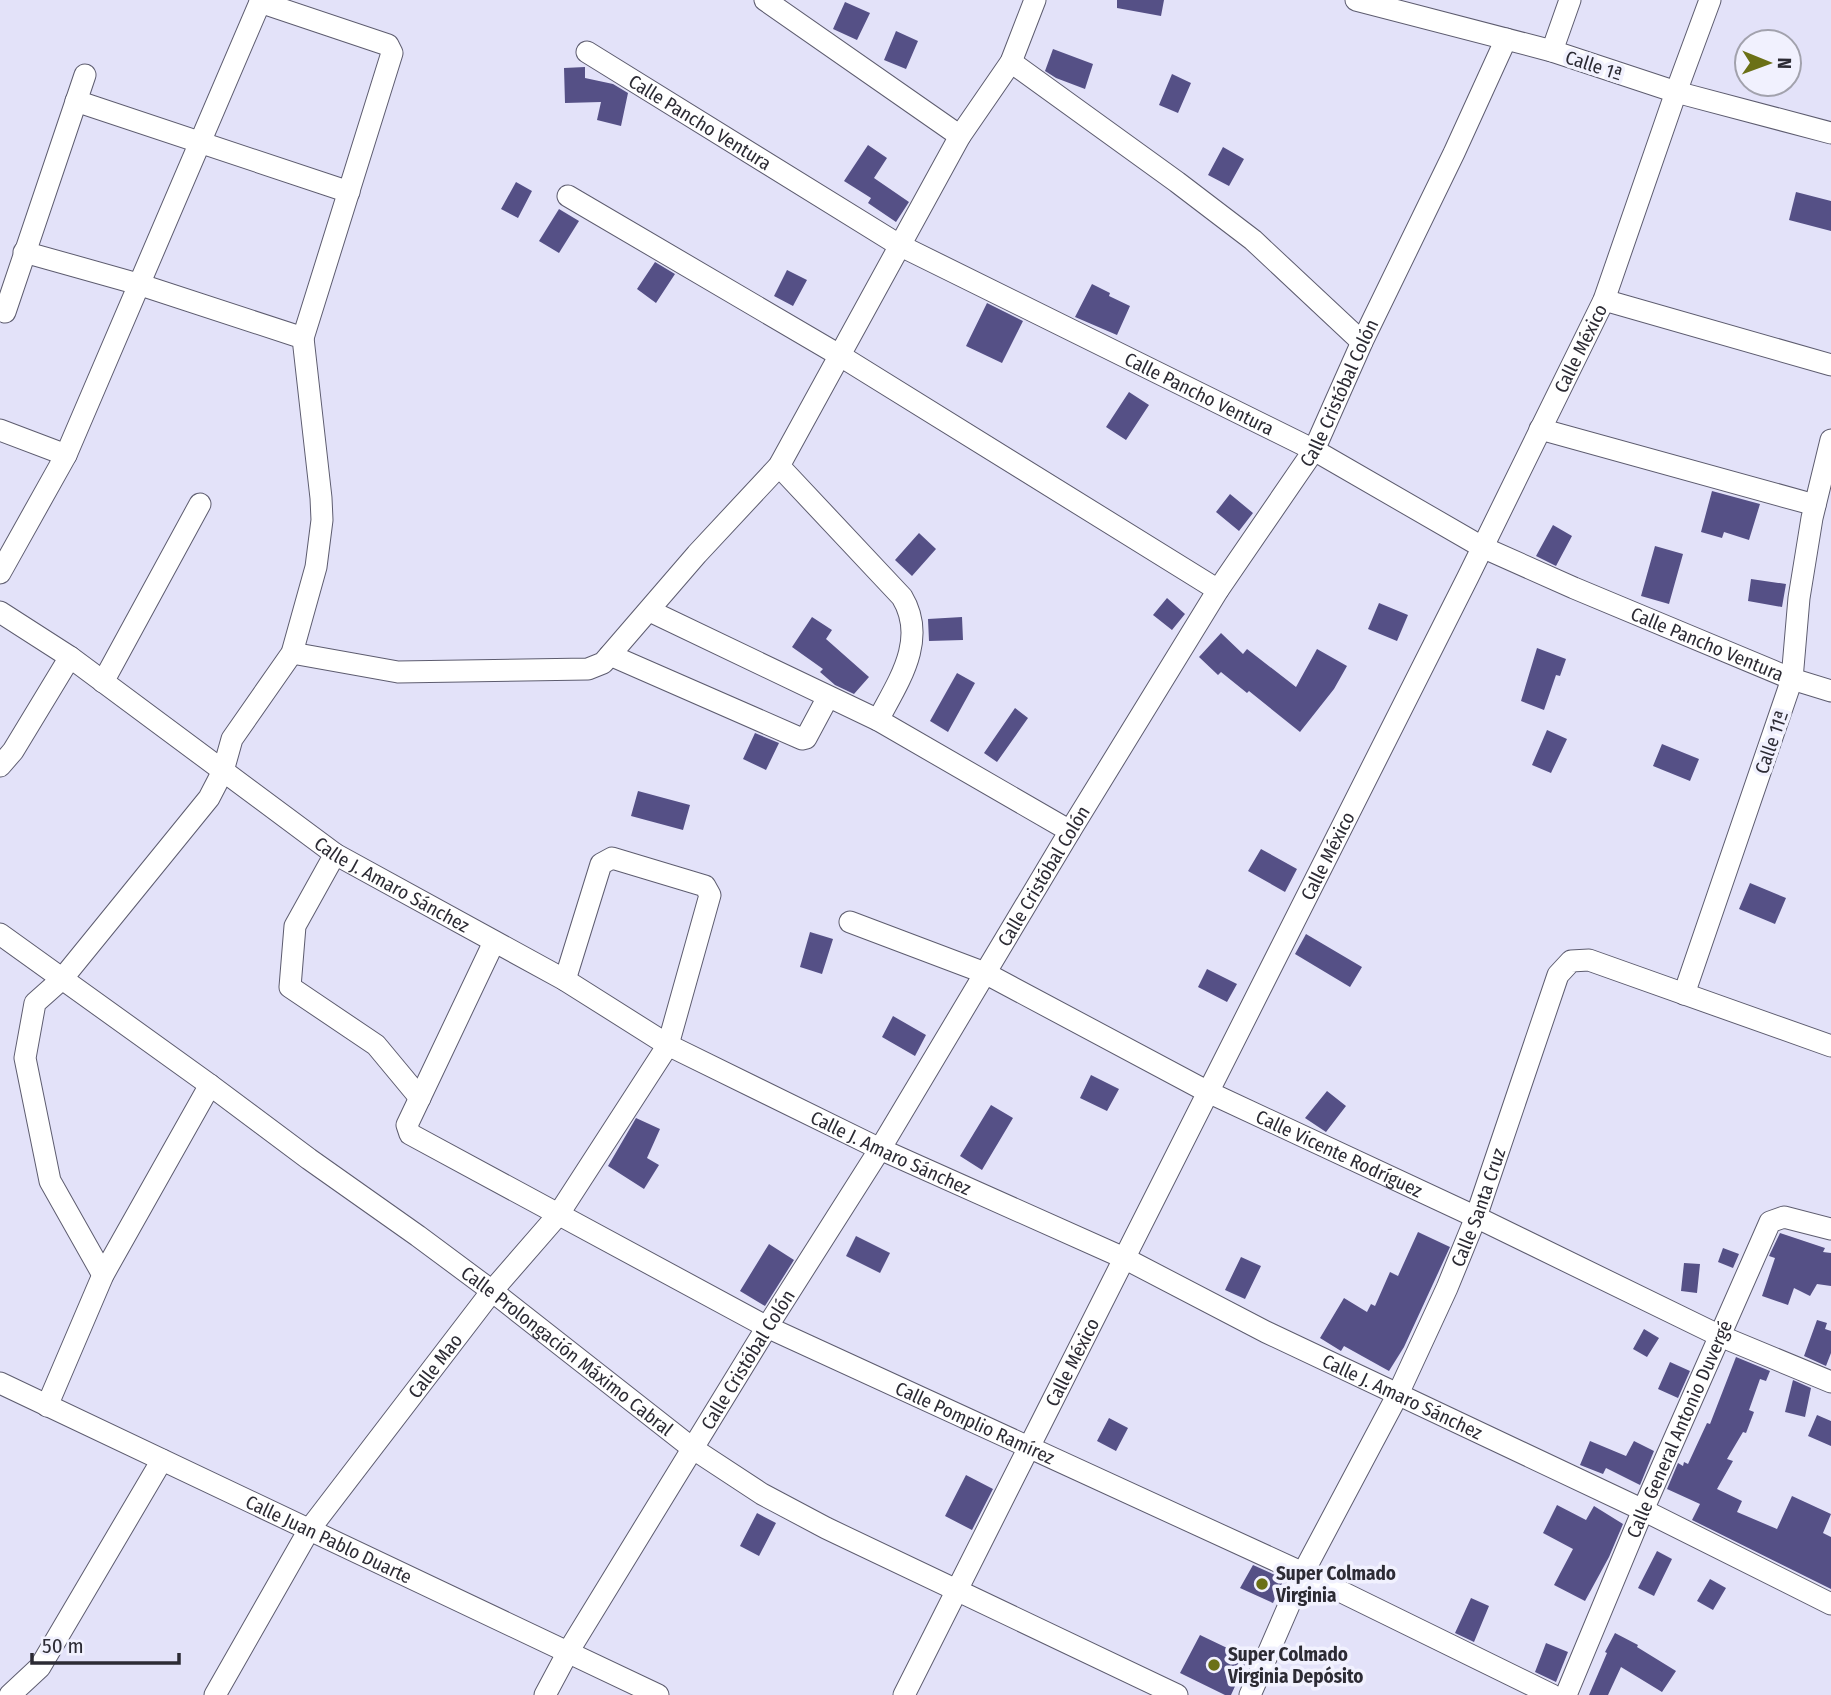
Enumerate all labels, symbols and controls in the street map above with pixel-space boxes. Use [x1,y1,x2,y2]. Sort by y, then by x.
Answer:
north arrow [1733,28,1803,98]
street label: Calle 1ª [1563,46,1625,85]
text: N [1773,57,1796,69]
street label: Calle Pancho Ventura [624,70,775,175]
street label: Calle México [1549,300,1612,397]
street label: Calle Cristóbal Colón [1295,315,1383,471]
street label: Calle Pancho Ventura [1121,347,1278,440]
street label: Calle Pancho Ventura [1627,602,1787,686]
street label: Calle 11ª [1750,707,1793,777]
street label: Calle Cristóbal Colón [993,801,1095,951]
street label: Calle México [1296,808,1360,904]
street label: Calle J. Amaro Sánchez [310,832,474,938]
street label: Calle Vicente Rodríguez [1252,1105,1426,1203]
street label: Calle J. Amaro Sánchez [807,1106,975,1200]
street label: Calle Santa Cruz [1446,1145,1511,1270]
street label: Calle Prolongación Máximo Cabral [457,1261,678,1441]
street label: Calle Cristóbal Colón [696,1285,800,1434]
street label: Calle México [1041,1314,1104,1410]
street label: Calle General Antonio Duvergé [1622,1317,1737,1541]
street label: Calle Mao [403,1329,467,1403]
street label: Calle J. Amaro Sánchez [1319,1349,1487,1445]
street label: Calle Pomplio Ramírez [892,1377,1059,1470]
street label: Calle Juan Pablo Duarte [242,1490,416,1589]
place label: Super Colmado Virginia [1275,1562,1396,1607]
marker: Super Colmado Virginia [1254,1576,1270,1592]
scale bar [32,1622,178,1666]
text: 50 m [42,1633,84,1659]
place label: Super Colmado Virginia Depósito [1227,1643,1363,1688]
marker: Super Colmado Virginia Depósito [1206,1657,1222,1673]

